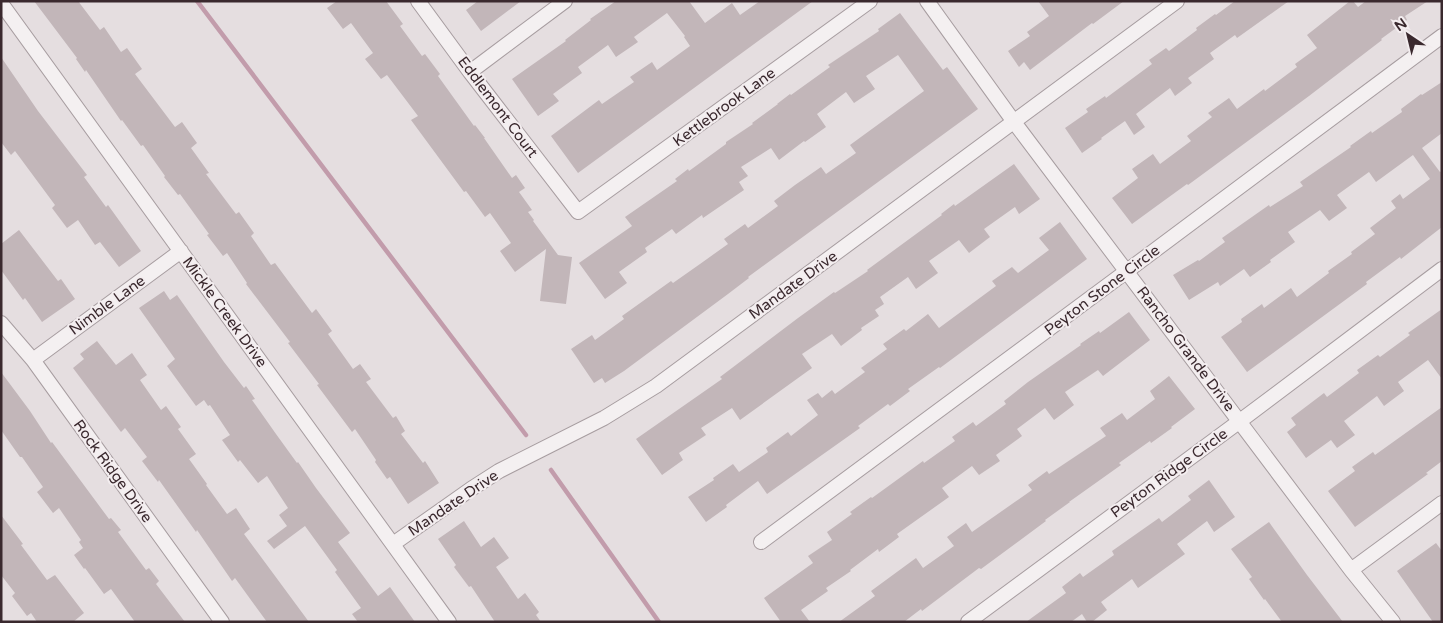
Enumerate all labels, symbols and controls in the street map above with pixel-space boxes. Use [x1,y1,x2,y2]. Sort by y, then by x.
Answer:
north arrow [1383,10,1433,60]
text: N [1391,15,1410,35]
street label: Eddlemont Court [454,53,542,161]
street label: Kettlebrook Lane [669,64,779,150]
street label: Peyton Stone Circle [1041,241,1163,339]
street label: Mandate Drive [745,247,841,323]
street label: Mickle Creek Drive [179,253,271,371]
street label: Nimble Lane [65,271,149,339]
street label: Rancho Grande Drive [1133,283,1239,415]
street label: Rock Ridge Drive [70,416,156,526]
street label: Peyton Ridge Circle [1107,425,1231,521]
street label: Mandate Drive [405,466,501,540]

